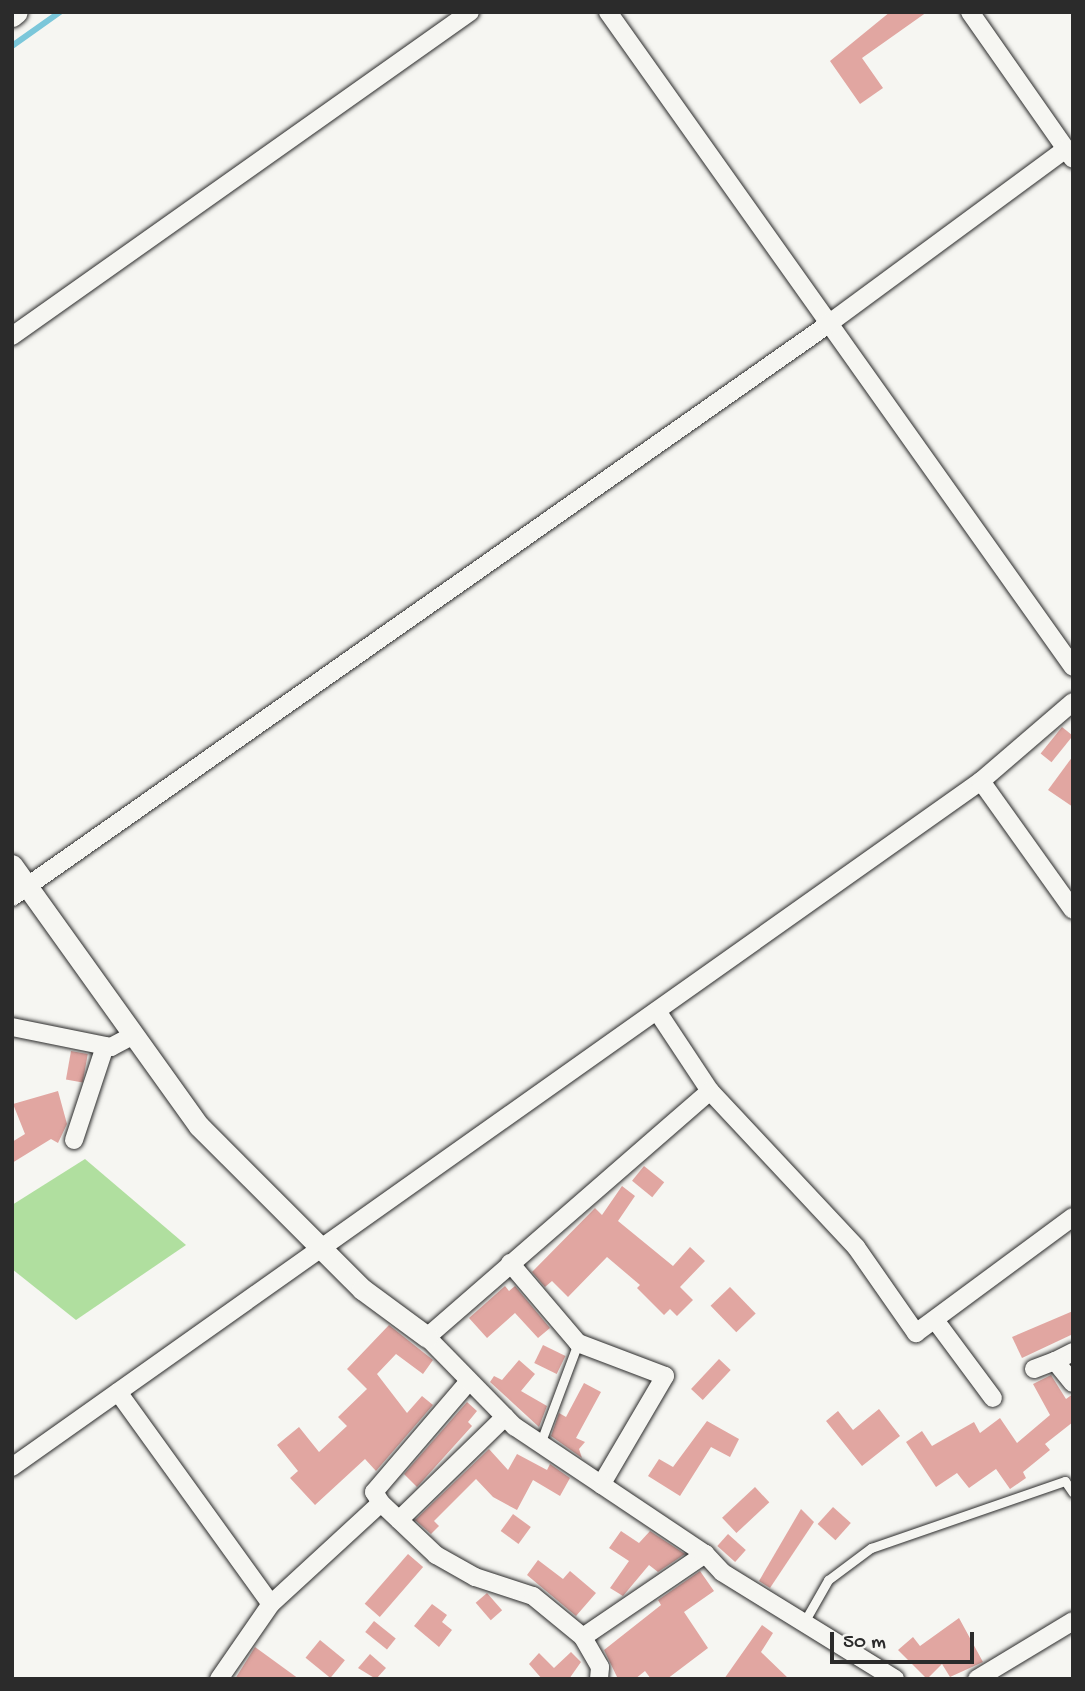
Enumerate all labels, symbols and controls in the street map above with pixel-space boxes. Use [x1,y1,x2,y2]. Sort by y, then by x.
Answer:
scale bar [833,1618,976,1662]
text: 50 m [843,1631,886,1656]

